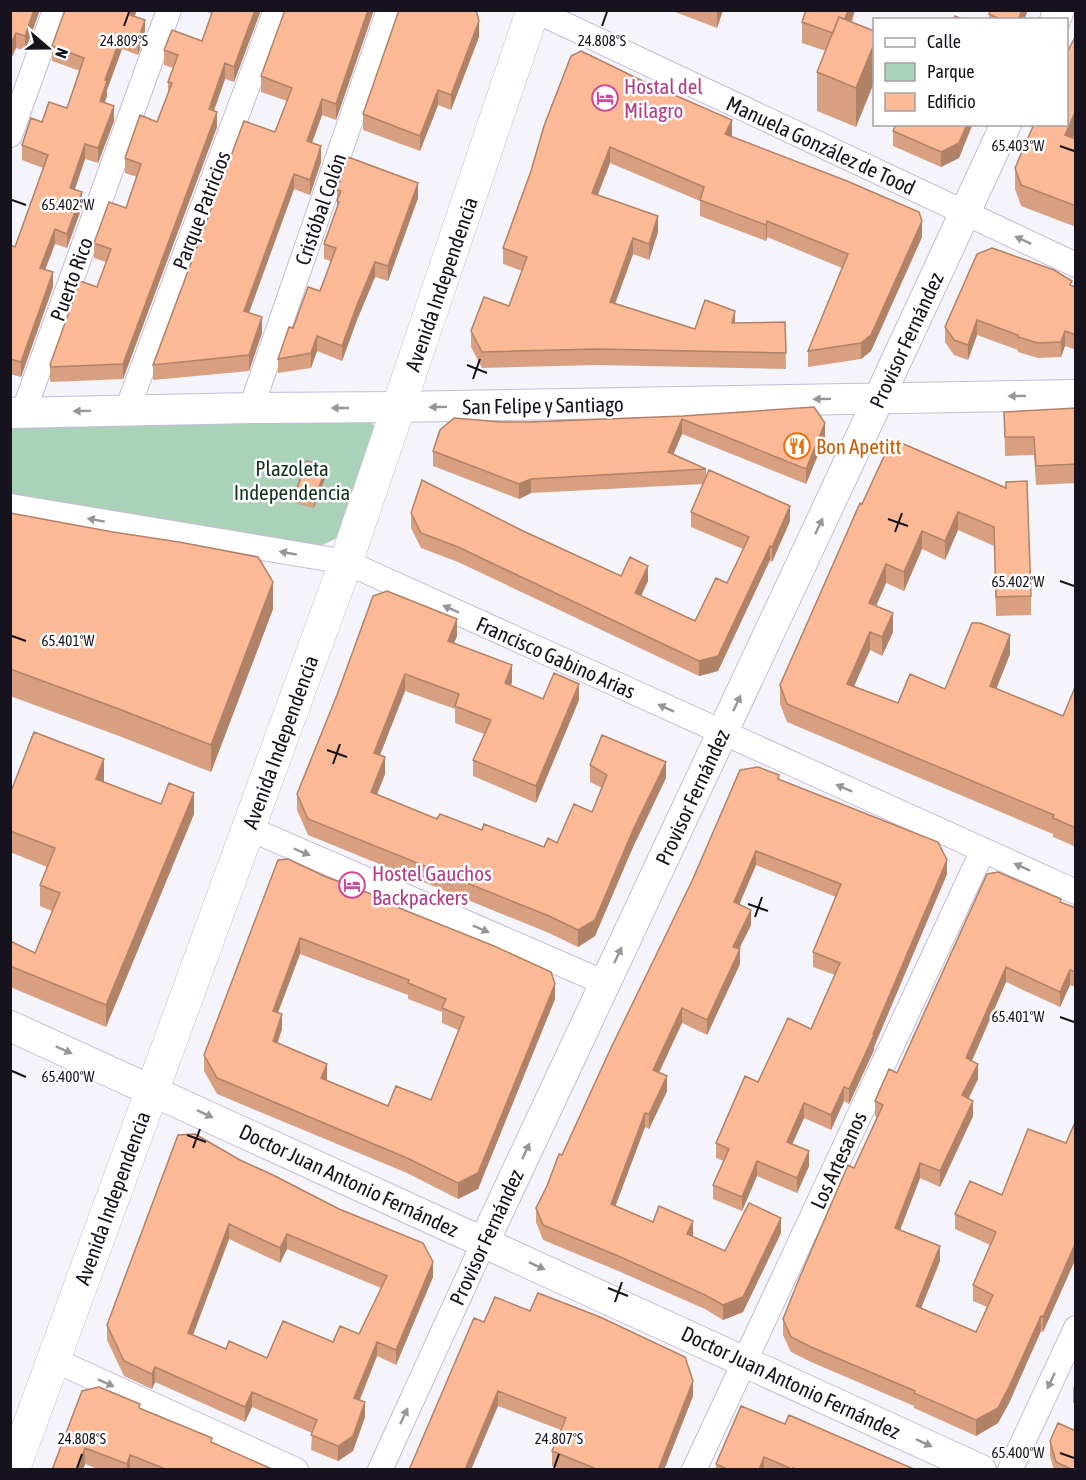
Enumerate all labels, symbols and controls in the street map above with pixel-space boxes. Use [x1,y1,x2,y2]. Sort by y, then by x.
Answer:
north arrow [18,18,78,78]
legend [873,18,1068,126]
text: Calle [927,31,961,52]
text: 24.809°S [100,32,148,49]
text: 24.808°S [578,32,626,49]
text: N [52,46,72,61]
text: Parque [927,61,975,82]
place label: Hostal del Milagro [624,74,703,122]
hotel icon: Hostal del Milagro [590,83,620,113]
street label: Manuela González de Tood [723,91,919,199]
text: Edificio [927,91,976,112]
text: 65.403°W [992,137,1045,154]
street label: Parque Patricios [167,147,235,273]
street label: Cristóbal Colón [290,150,350,268]
street label: Avenida Independencia [400,194,482,374]
text: 65.402°W [42,196,95,213]
street label: Puerto Rico [45,234,97,324]
one-way arrow [1014,236,1031,245]
street label: Provisor Fernández [864,268,948,412]
one-way arrow [1008,391,1027,401]
street label: San Felipe y Santiago [462,392,624,418]
one-way arrow [813,395,832,404]
one-way arrow [429,402,448,411]
one-way arrow [331,403,350,413]
one-way arrow [73,406,92,416]
restaurant icon: Bon Apetitt [782,431,812,461]
place label: Bon Apetitt [816,434,902,458]
park label: Plazoleta Independencia [234,456,350,504]
one-way arrow [86,515,105,524]
one-way arrow [815,518,824,535]
one-way arrow [278,548,297,557]
text: 65.402°W [992,573,1045,590]
one-way arrow [442,605,459,614]
street label: Francisco Gabino Arias [473,611,639,703]
text: 65.401°W [42,632,95,649]
street label: Avenida Independencia [237,652,323,832]
one-way arrow [732,694,741,711]
one-way arrow [658,703,675,712]
street label: Provisor Fernández [650,725,734,869]
one-way arrow [836,783,853,792]
one-way arrow [293,847,310,856]
place label: Hostel Gauchos Backpackers [372,861,492,909]
one-way arrow [1014,863,1031,872]
hotel icon: Hostel Gauchos Backpackers [337,870,367,900]
one-way arrow [472,924,490,934]
one-way arrow [613,947,622,964]
text: 65.401°W [992,1008,1045,1025]
one-way arrow [55,1045,73,1055]
text: 65.400°W [42,1068,95,1085]
street label: Avenida Independencia [69,1108,155,1288]
street label: Los Artesanos [805,1108,871,1212]
one-way arrow [197,1109,215,1119]
street label: Doctor Juan Antonio Fernández [236,1119,463,1242]
one-way arrow [522,1142,531,1159]
street label: Provisor Fernández [444,1165,528,1309]
one-way arrow [528,1261,546,1271]
street label: Doctor Juan Antonio Fernández [678,1321,905,1444]
one-way arrow [1046,1372,1055,1390]
one-way arrow [97,1379,114,1388]
one-way arrow [399,1407,409,1425]
text: 24.808°S [58,1430,106,1447]
text: 24.807°S [535,1430,583,1447]
one-way arrow [916,1439,933,1448]
text: 65.400°W [992,1444,1045,1461]

